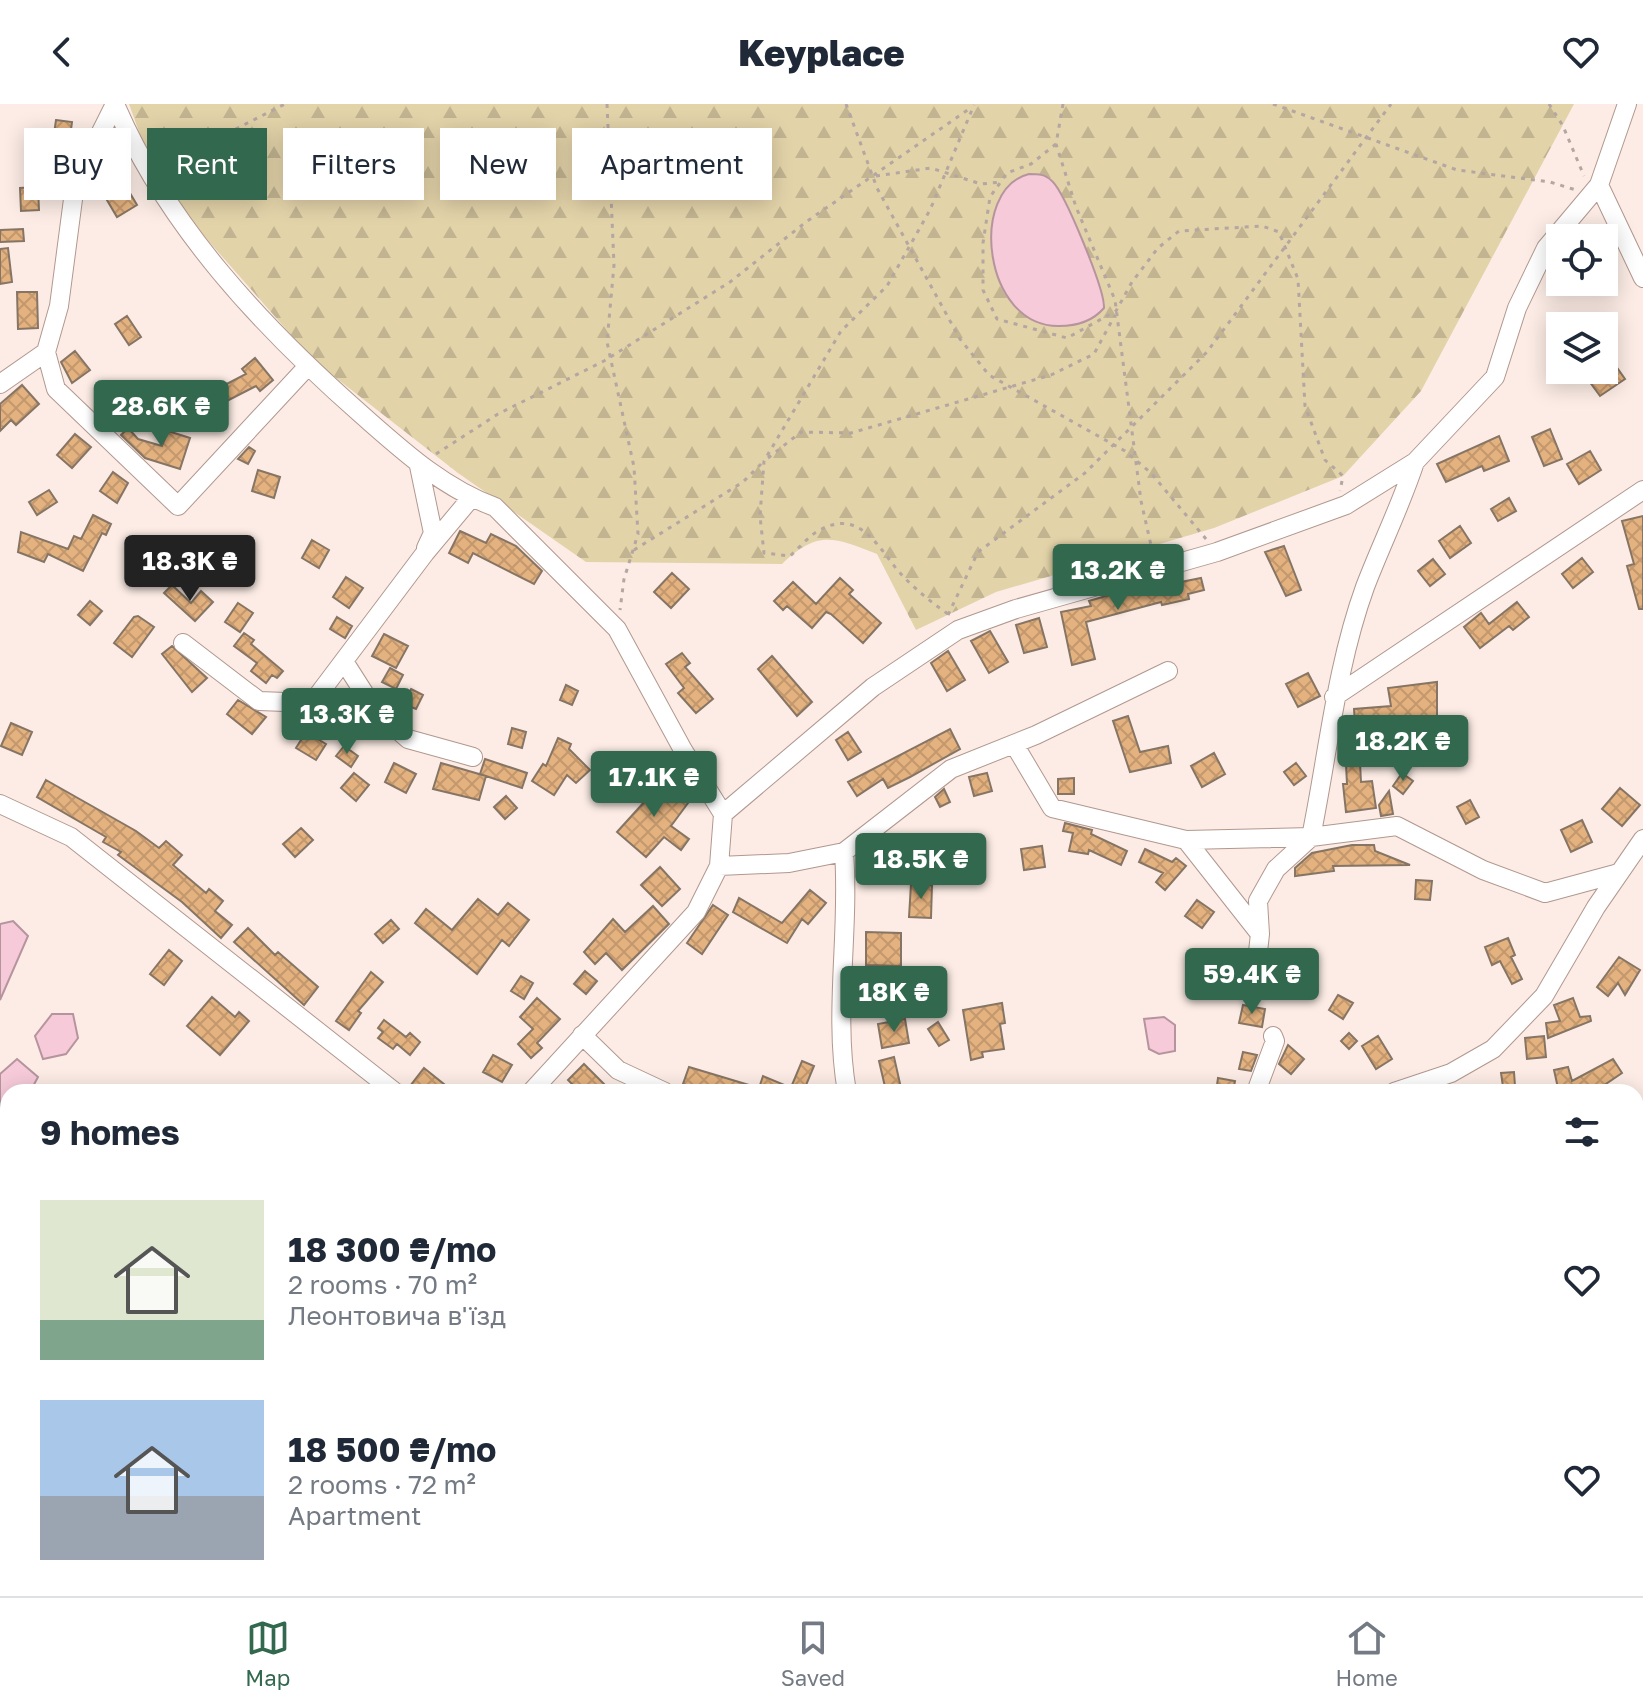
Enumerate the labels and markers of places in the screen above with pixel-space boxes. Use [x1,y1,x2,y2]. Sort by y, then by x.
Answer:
pin: 28.6K ₴ [87,380,235,448]
pin: 18.3K ₴ [116,535,264,603]
pin: 13.2K ₴ [1044,544,1192,612]
pin: 13.3K ₴ [273,688,421,756]
pin: 18.2K ₴ [1329,715,1477,783]
pin: 17.1K ₴ [580,751,728,819]
pin: 18.5K ₴ [847,833,995,901]
pin: 59.4K ₴ [1178,948,1326,1016]
pin: 18K ₴ [838,966,950,1034]

